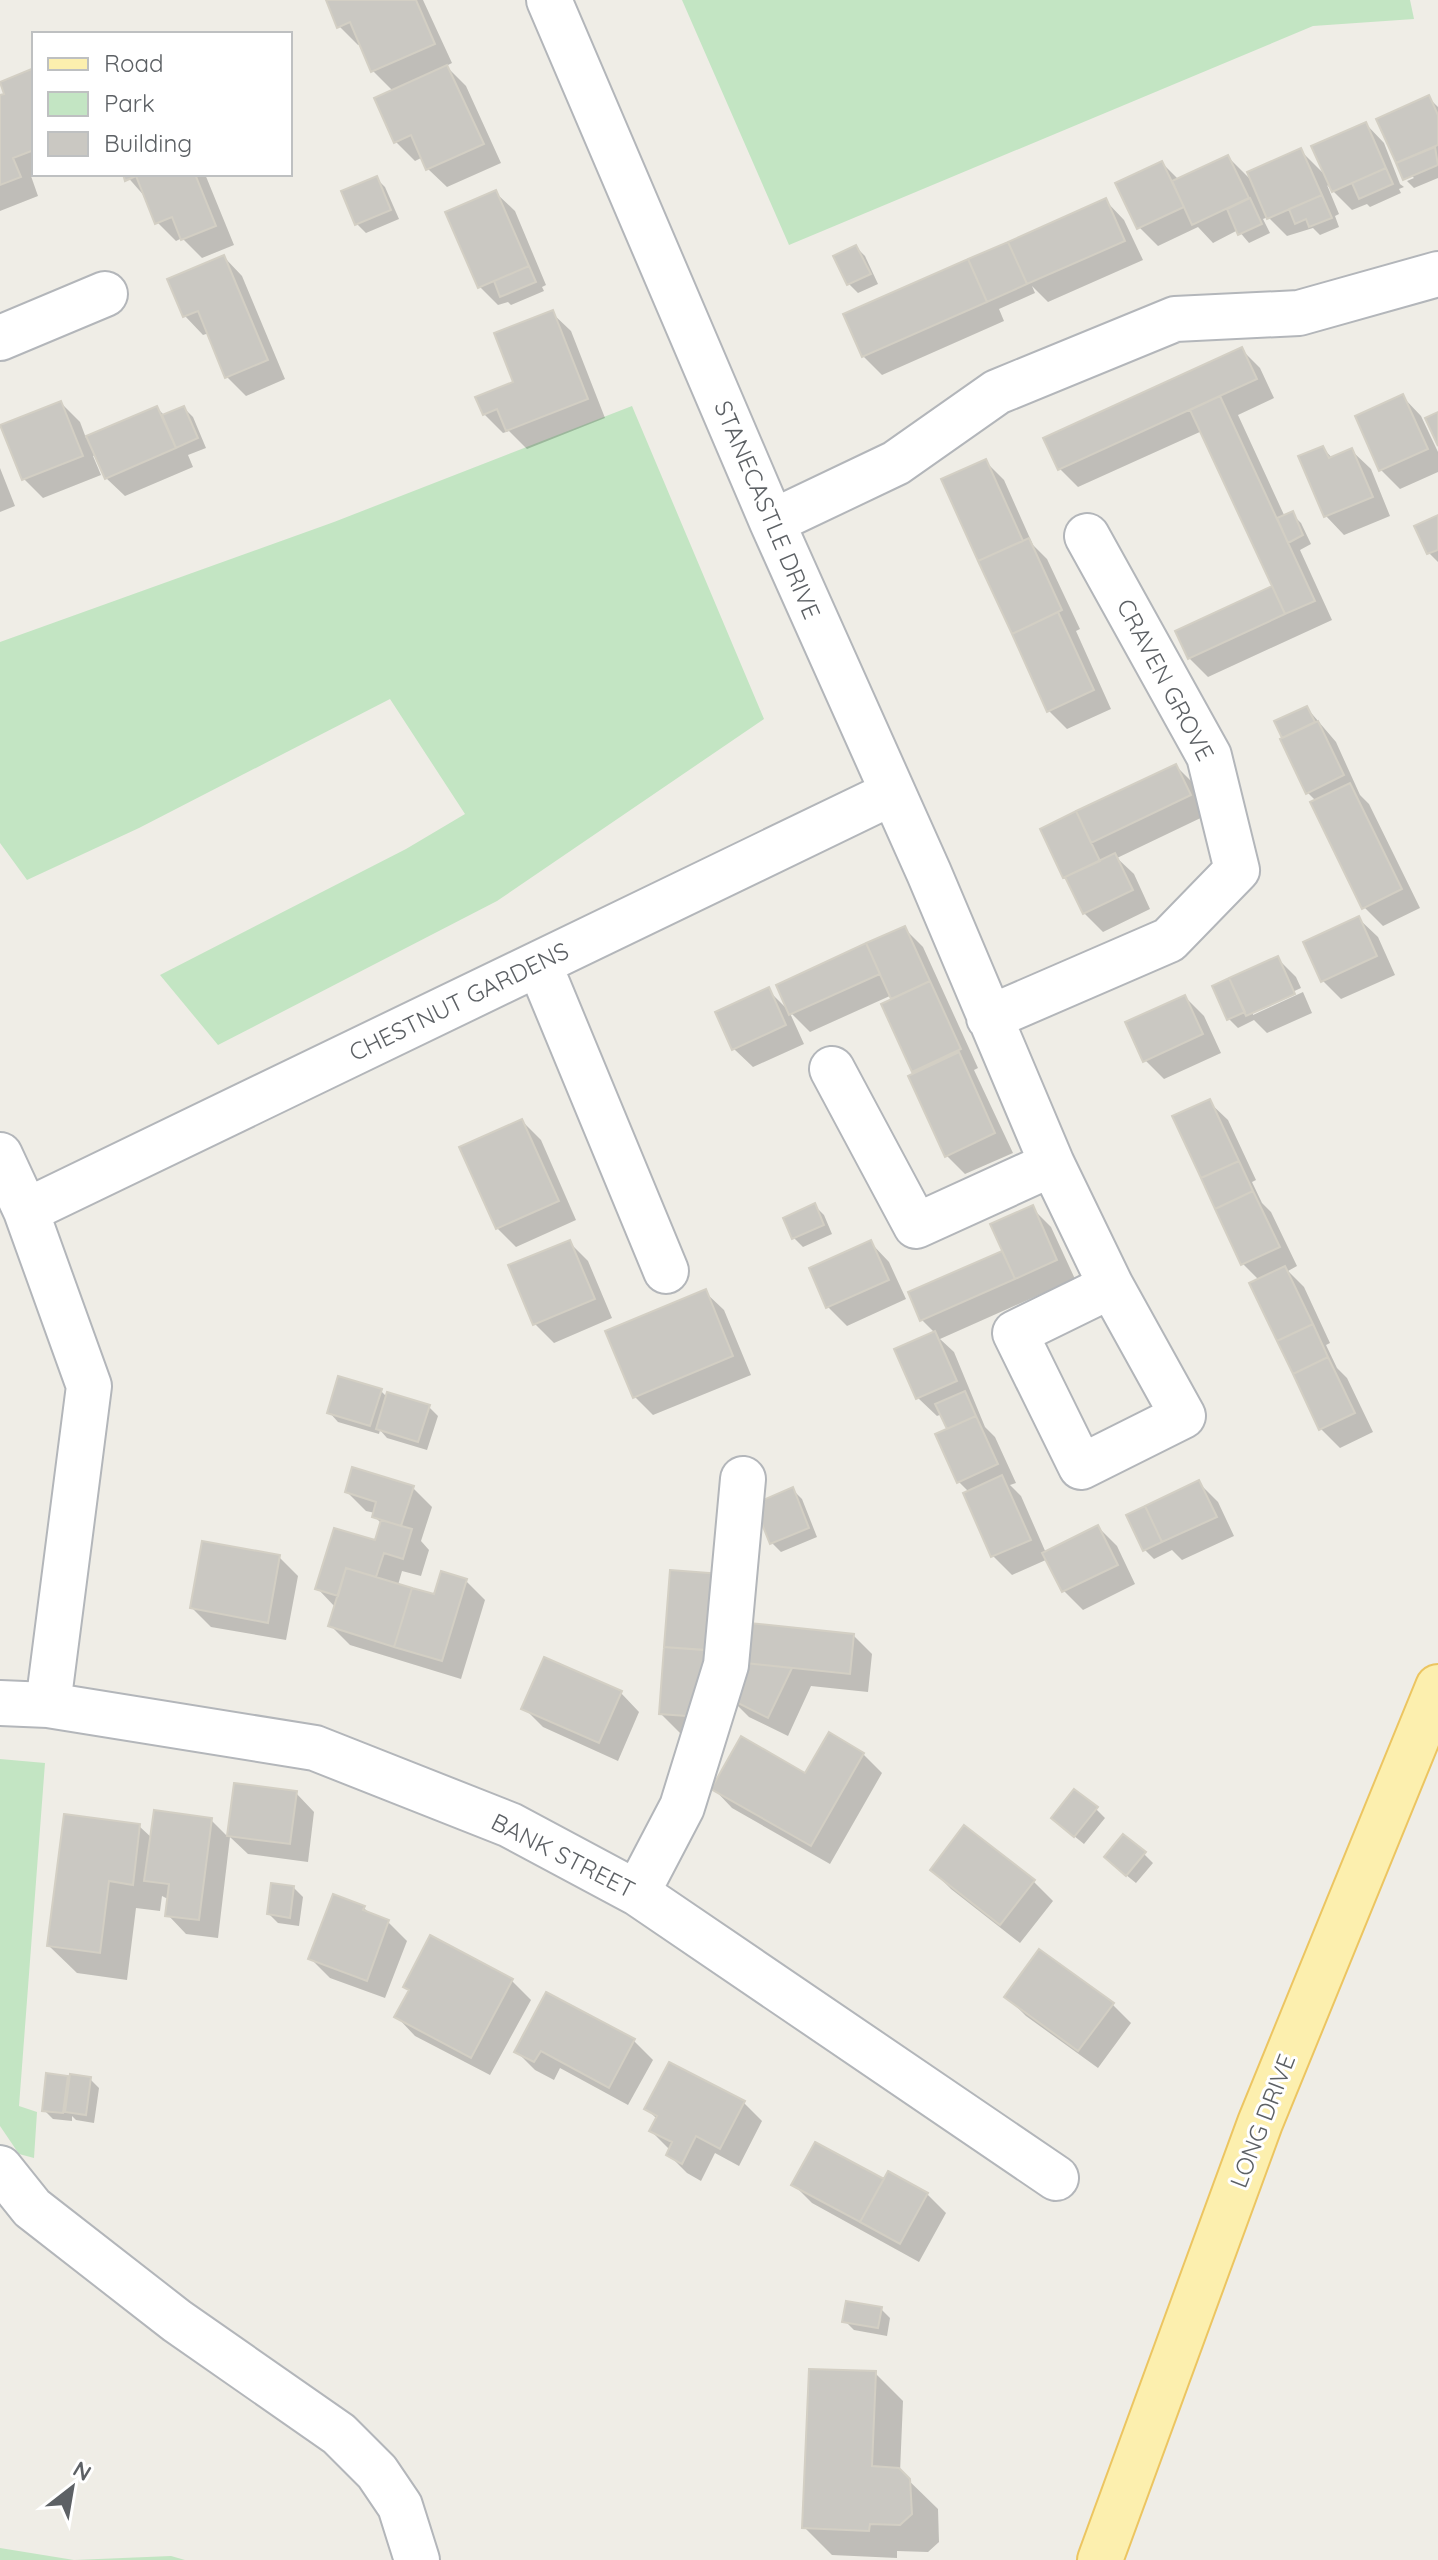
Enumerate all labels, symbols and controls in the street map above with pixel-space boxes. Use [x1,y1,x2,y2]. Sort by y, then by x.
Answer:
legend [32,32,292,176]
text: Road [104,48,164,78]
text: Park [104,88,155,118]
text: Building [104,128,192,158]
street label: STANECASTLE DRIVE [708,396,828,623]
street label: CRAVEN GROVE [1111,593,1221,766]
street label: CHESTNUT GARDENS [344,935,573,1067]
street label: BANK STREET [487,1806,640,1904]
street label: LONG DRIVE [1223,2050,1301,2192]
north arrow [32,2448,112,2528]
text: N [68,2455,96,2487]

